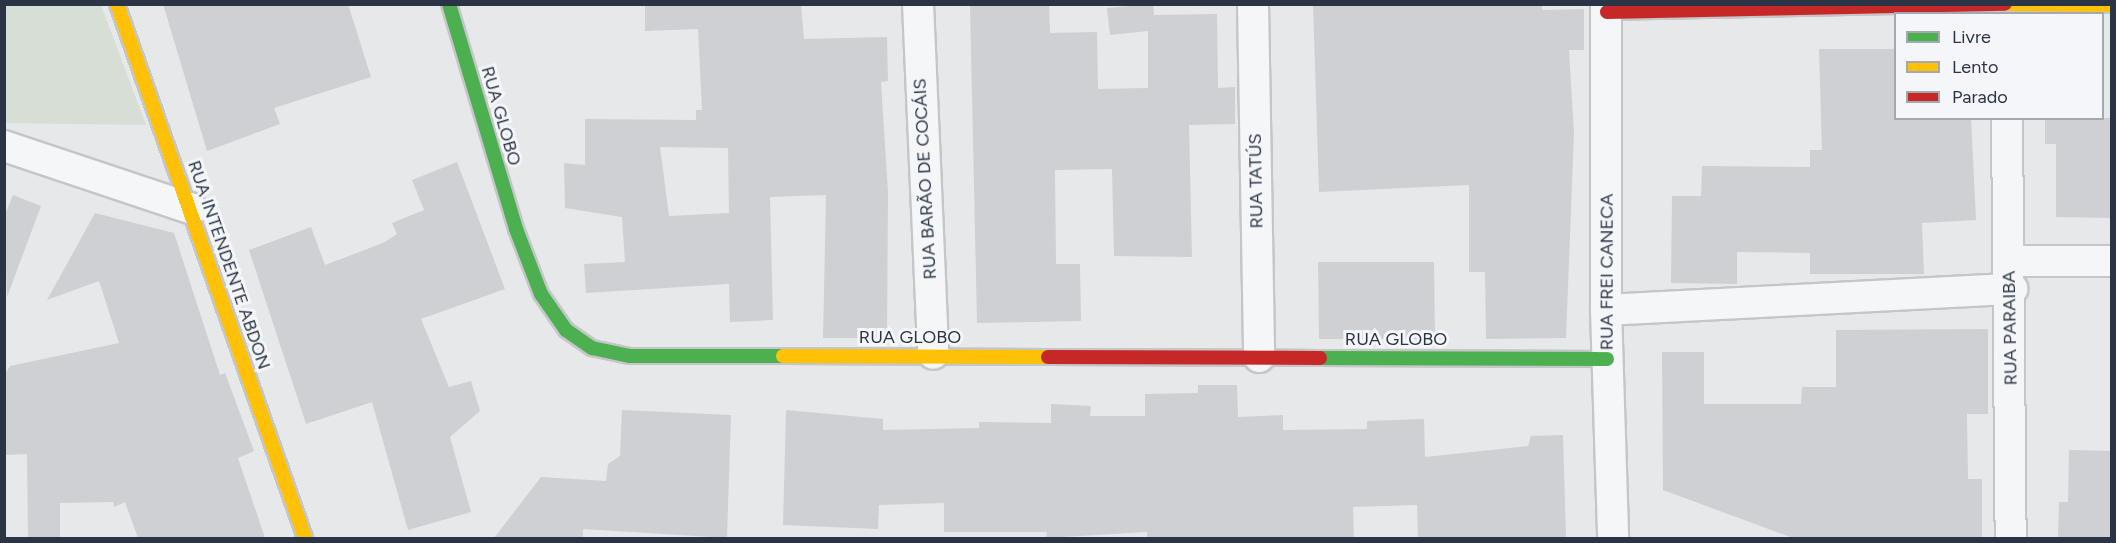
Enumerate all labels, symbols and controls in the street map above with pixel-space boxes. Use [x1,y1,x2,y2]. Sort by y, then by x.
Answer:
legend [1894,12,2104,120]
text: Livre [1952,26,1991,48]
text: Lento [1952,56,1998,78]
street label: RUA GLOBO [477,64,525,168]
street label: RUA BARÃO DE COCÁIS [909,78,941,280]
text: Parado [1952,86,2008,108]
street label: RUA TATÚS [1244,133,1268,229]
street label: RUA INTENDENTE ABDON [183,158,275,372]
street label: RUA FREI CANECA [1596,194,1618,350]
street label: RUA PARAIBA [1998,270,2022,386]
street label: RUA GLOBO [859,326,961,348]
street label: RUA GLOBO [1345,328,1447,350]

